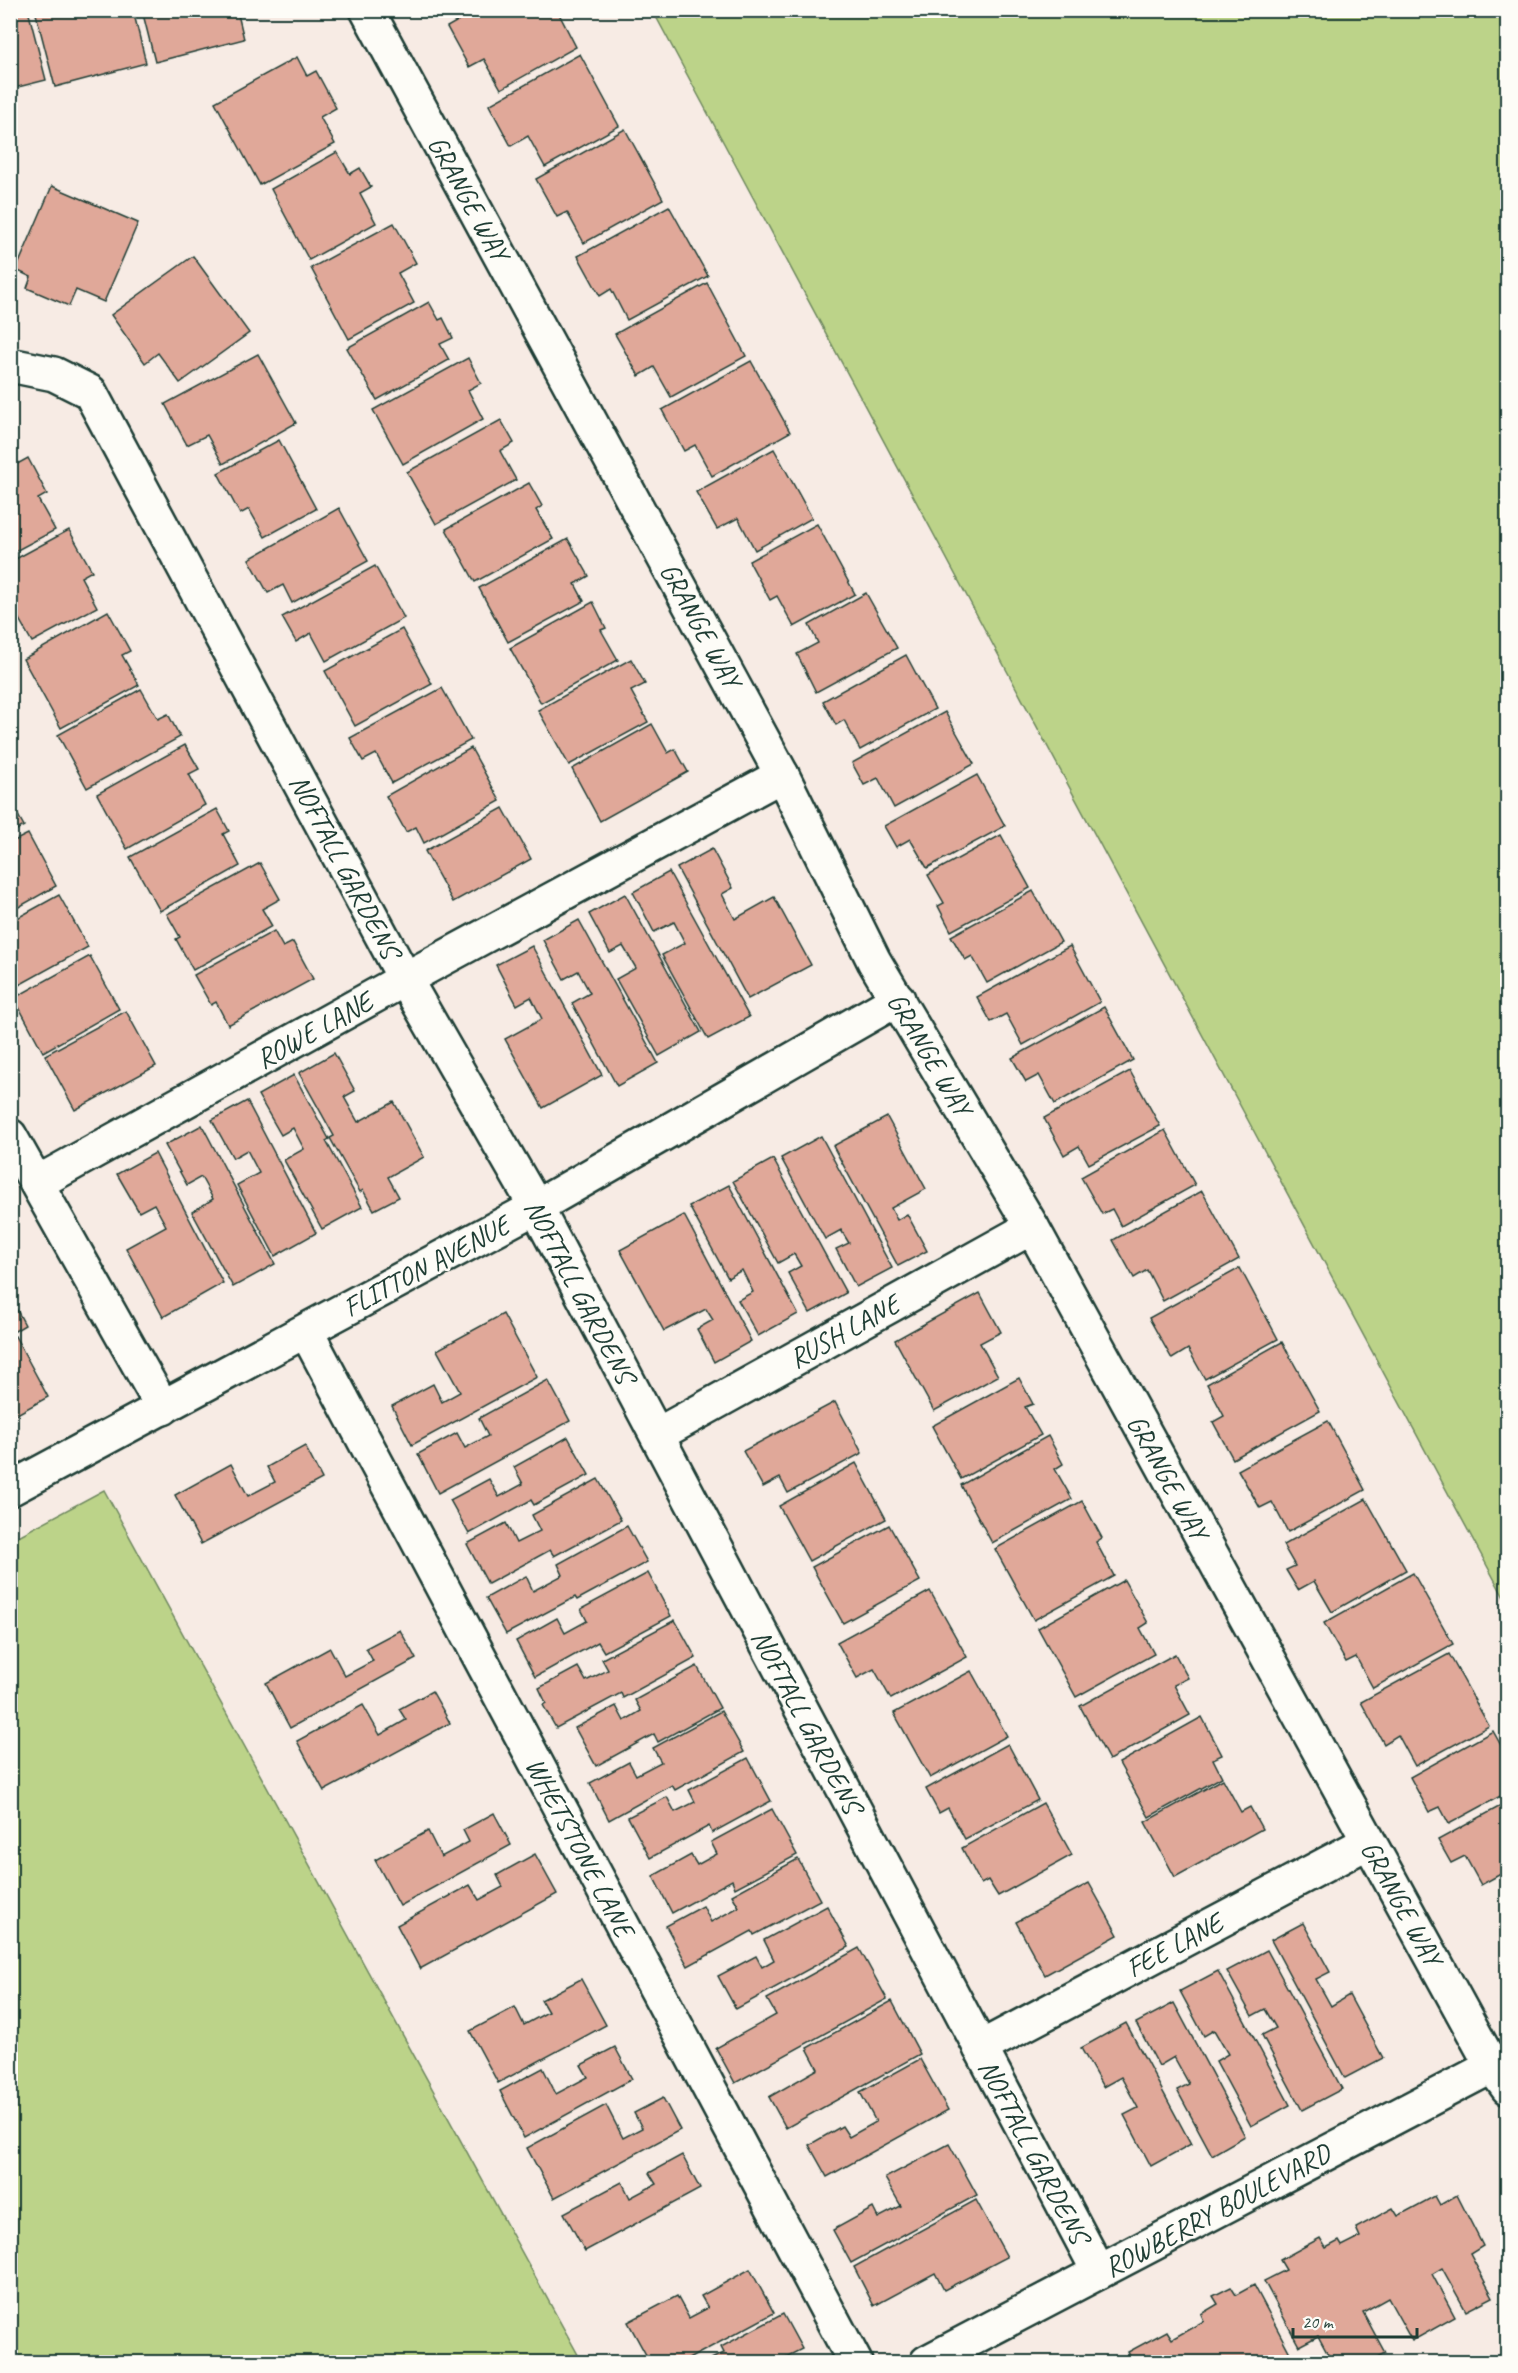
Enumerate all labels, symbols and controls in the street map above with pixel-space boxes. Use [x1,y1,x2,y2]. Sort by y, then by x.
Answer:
street label: GRANGE WAY [420,129,520,270]
street label: GRANGE WAY [652,556,752,697]
street label: NOFTALL GARDENS [282,768,411,968]
street label: ROWE LANE [250,982,381,1076]
street label: GRANGE WAY [880,986,982,1125]
street label: NOFTALL GARDENS [517,1193,646,1393]
street label: FLITTON AVENUE [337,1206,518,1325]
street label: RUSH LANE [783,1285,909,1376]
street label: GRANGE WAY [1119,1408,1219,1549]
street label: NOFTALL GARDENS [744,1623,873,1823]
street label: WHETSTONE LANE [518,1751,644,1946]
street label: GRANGE WAY [1353,1834,1453,1975]
street label: FEE LANE [1120,1904,1231,1985]
street label: NOFTALL GARDENS [971,2053,1100,2253]
street label: ROWBERRY BOULEVARD [1098,2135,1338,2284]
scale bar [1293,2301,1418,2339]
text: 20 m [1302,2311,1335,2333]

